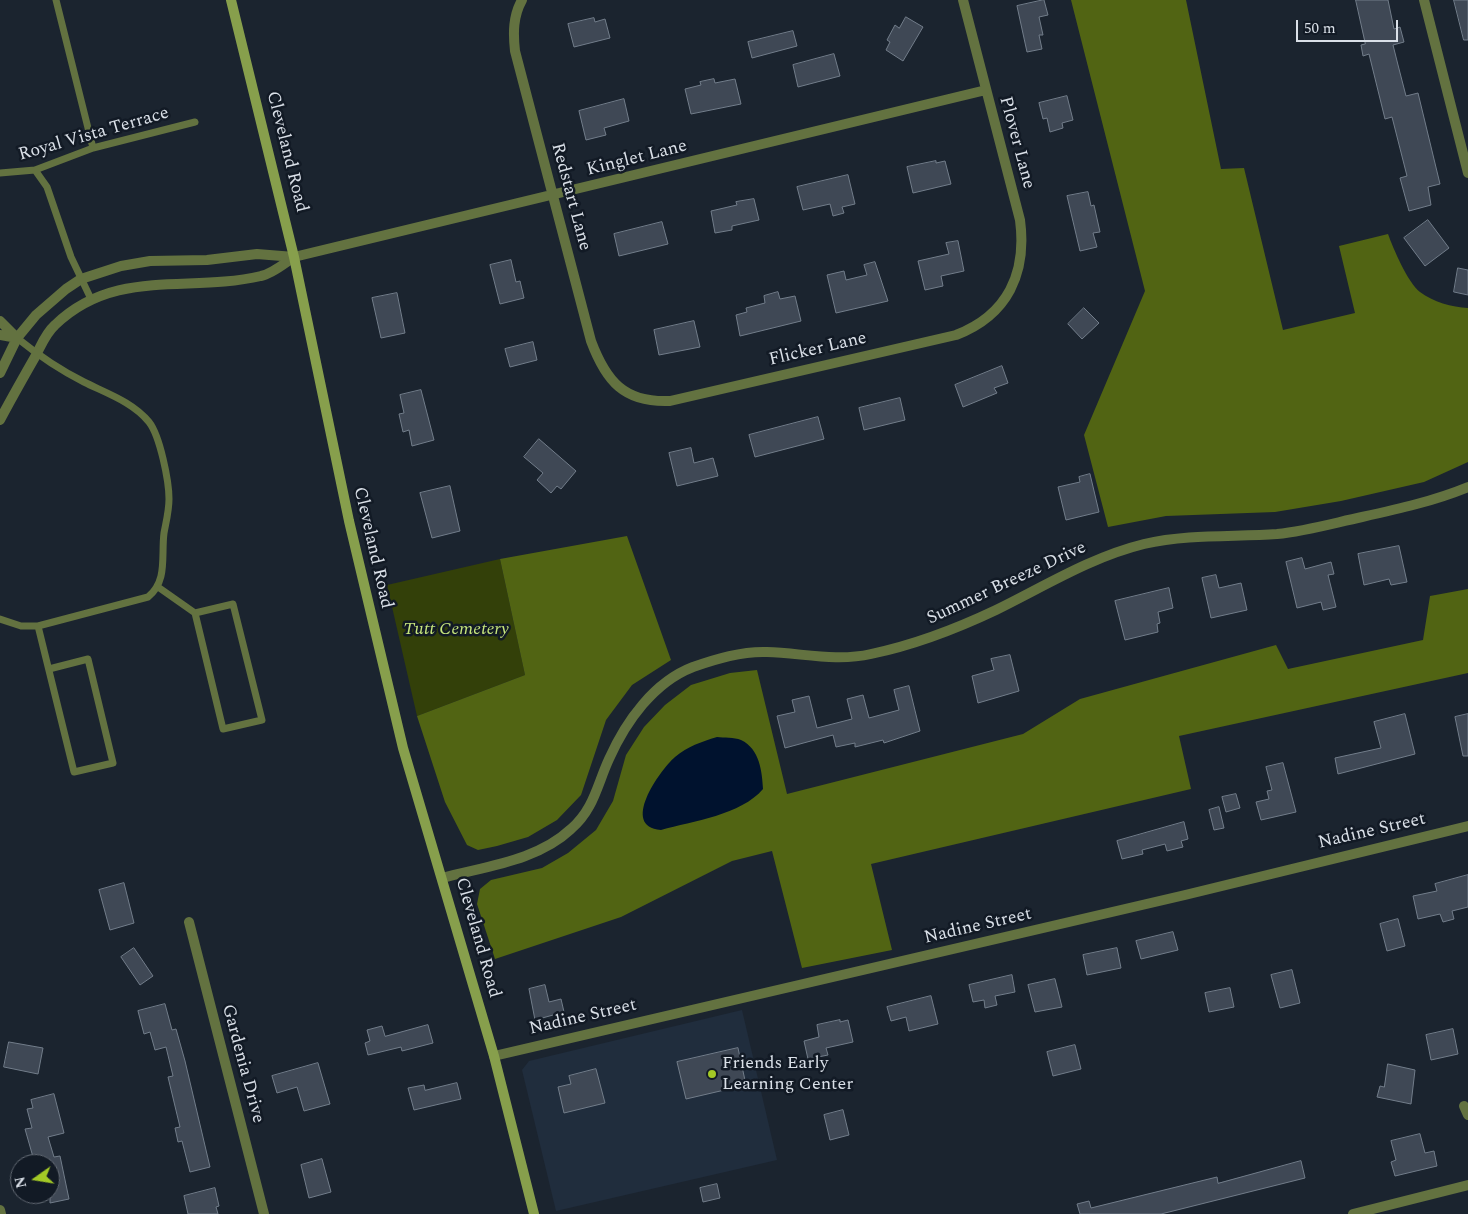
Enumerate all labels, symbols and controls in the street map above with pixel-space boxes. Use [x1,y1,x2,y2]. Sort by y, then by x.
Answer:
scale bar [1298,10,1400,42]
text: 50 m [1304,17,1336,40]
street label: Cleveland Road [261,89,311,215]
street label: Plover Lane [993,94,1039,192]
street label: Royal Vista Terrace [16,103,172,167]
street label: Kinglet Lane [585,136,689,182]
street label: Redstart Lane [545,141,595,253]
street label: Flicker Lane [767,328,869,372]
street label: Cleveland Road [348,485,396,611]
street label: Summer Breeze Drive [924,538,1090,630]
park label: Tutt Cemetery [403,619,509,641]
street label: Nadine Street [1316,809,1428,855]
street label: Cleveland Road [450,875,504,1001]
street label: Nadine Street [922,904,1034,950]
street label: Nadine Street [527,995,639,1041]
street label: Gardenia Drive [216,1002,268,1126]
place label: Friends Early Learning Center [722,1053,853,1096]
marker: Friends Early Learning Center [706,1068,718,1080]
north arrow [10,1154,60,1204]
text: N [9,1174,32,1190]

